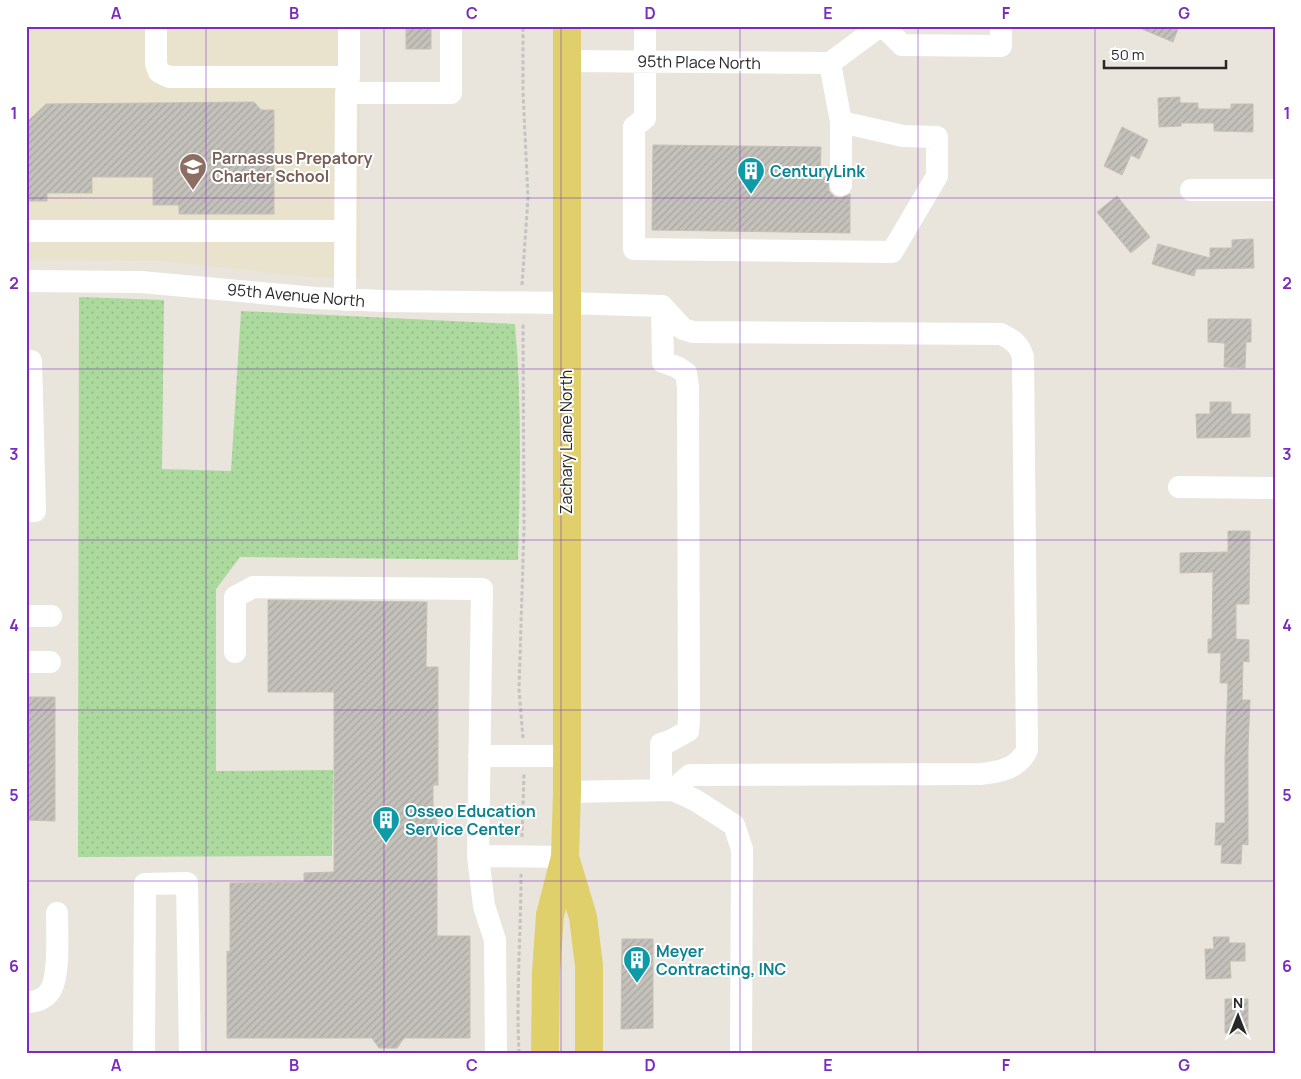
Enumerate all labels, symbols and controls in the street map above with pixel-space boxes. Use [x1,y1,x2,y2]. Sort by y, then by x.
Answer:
text: A [111,2,122,24]
text: B [289,2,299,24]
text: C [466,2,478,24]
text: D [644,2,656,24]
text: E [823,2,833,24]
text: F [1002,2,1011,24]
text: G [1178,2,1190,24]
scale bar [1104,38,1226,70]
text: 50 m [1111,44,1145,65]
street label: 95th Place North [637,50,761,74]
text: 1 [10,102,18,124]
text: 1 [1283,102,1291,124]
place label: Parnassus Prepatory Charter School [212,147,372,187]
school or university icon: Parnassus Prepatory Charter School [178,152,208,191]
building icon: CenturyLink [736,156,766,195]
place label: CenturyLink [770,160,865,182]
text: 2 [9,272,19,294]
text: 2 [1282,272,1292,294]
street label: 95th Avenue North [226,278,366,312]
street label: Zachary Lane North [555,370,577,514]
text: 3 [9,443,19,465]
text: 3 [1282,443,1292,465]
text: 4 [9,614,19,636]
text: 4 [1282,614,1292,636]
text: 5 [9,784,19,806]
text: 5 [1282,784,1292,806]
place label: Osseo Education Service Center [405,800,536,840]
building icon: Osseo Education Service Center [371,805,401,844]
place label: Meyer Contracting, INC [656,940,787,980]
building icon: Meyer Contracting, INC [622,945,652,984]
text: 6 [9,955,19,977]
text: 6 [1282,955,1292,977]
north arrow [1214,992,1264,1042]
text: N [1233,993,1243,1012]
text: A [111,1054,122,1076]
text: B [289,1054,299,1076]
text: C [466,1054,478,1076]
text: D [644,1054,656,1076]
text: E [823,1054,833,1076]
text: F [1002,1054,1011,1076]
text: G [1178,1054,1190,1076]

